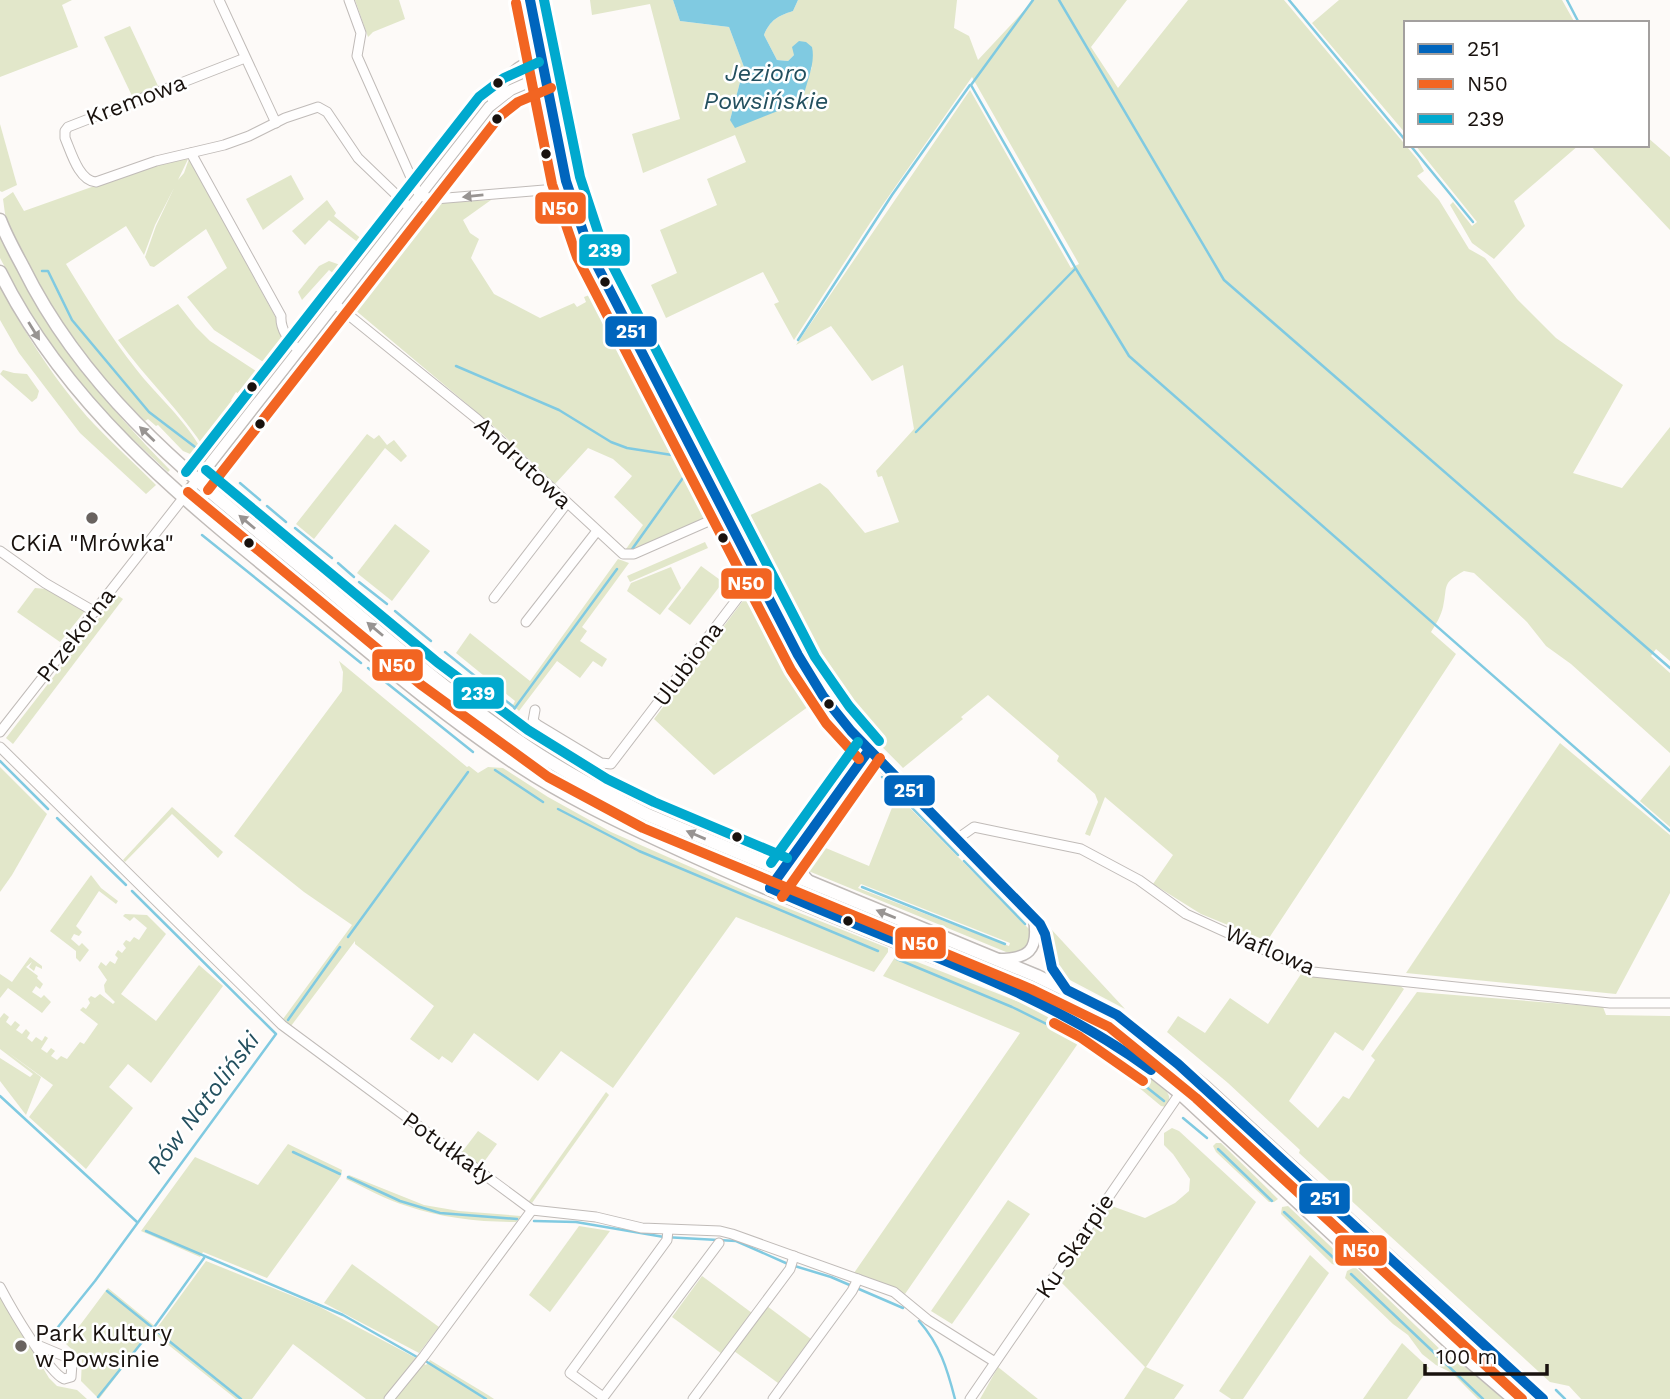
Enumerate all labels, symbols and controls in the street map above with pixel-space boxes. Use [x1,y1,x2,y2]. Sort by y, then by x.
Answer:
legend [1404,21,1649,147]
text: 251 [1467,36,1500,61]
water label: Jezioro Powsińskie [704,59,828,115]
street label: Kremowa [82,69,190,131]
text: N50 [1467,71,1508,96]
unlabelled marker [491,76,505,90]
text: 239 [1467,106,1504,131]
unlabelled marker [490,112,504,126]
unlabelled marker [539,147,553,161]
one-way arrow [462,191,484,202]
line badge: N50 [534,191,587,225]
text: N50 [541,197,579,220]
line badge: 239 [578,233,631,267]
text: 239 [588,239,622,262]
unlabelled marker [598,275,612,289]
line badge: 251 [604,315,658,348]
text: 251 [616,320,646,343]
one-way arrow [28,321,41,340]
unlabelled marker [245,380,259,394]
street label: Andrutowa [469,411,577,515]
unlabelled marker [253,417,267,431]
one-way arrow [139,427,156,443]
marker: CKiA "Mrówka" [84,510,100,526]
one-way arrow [238,514,256,530]
place label: CKiA "Mrówka" [10,530,174,557]
unlabelled marker [716,531,730,545]
unlabelled marker [242,536,256,550]
line badge: N50 [720,567,773,600]
text: N50 [727,572,765,595]
street label: Przekorna [31,583,121,687]
street label: Ulubiona [647,616,729,712]
one-way arrow [367,622,384,637]
line badge: N50 [371,648,424,682]
text: N50 [378,654,416,677]
line badge: 239 [452,676,505,710]
text: 239 [461,682,495,705]
unlabelled marker [822,697,836,711]
line badge: 251 [883,774,936,807]
text: 251 [894,779,924,802]
one-way arrow [686,829,707,840]
unlabelled marker [730,830,744,844]
one-way arrow [876,908,897,919]
unlabelled marker [841,914,855,928]
street label: Waflowa [1221,919,1319,981]
line badge: N50 [894,926,947,960]
text: N50 [901,932,939,955]
water label: Rów Natoliński [141,1026,266,1179]
street label: Potułkały [397,1106,499,1190]
line badge: 251 [1298,1182,1351,1215]
text: 251 [1310,1187,1340,1210]
street label: Ku Skarpie [1030,1189,1120,1303]
line badge: N50 [1334,1234,1388,1267]
text: N50 [1342,1239,1380,1262]
place label: Park Kultury w Powsinie [35,1320,172,1373]
scale bar [1425,1332,1548,1376]
marker: Park Kultury w Powsinie [13,1338,29,1354]
text: 100 m [1436,1344,1498,1369]

